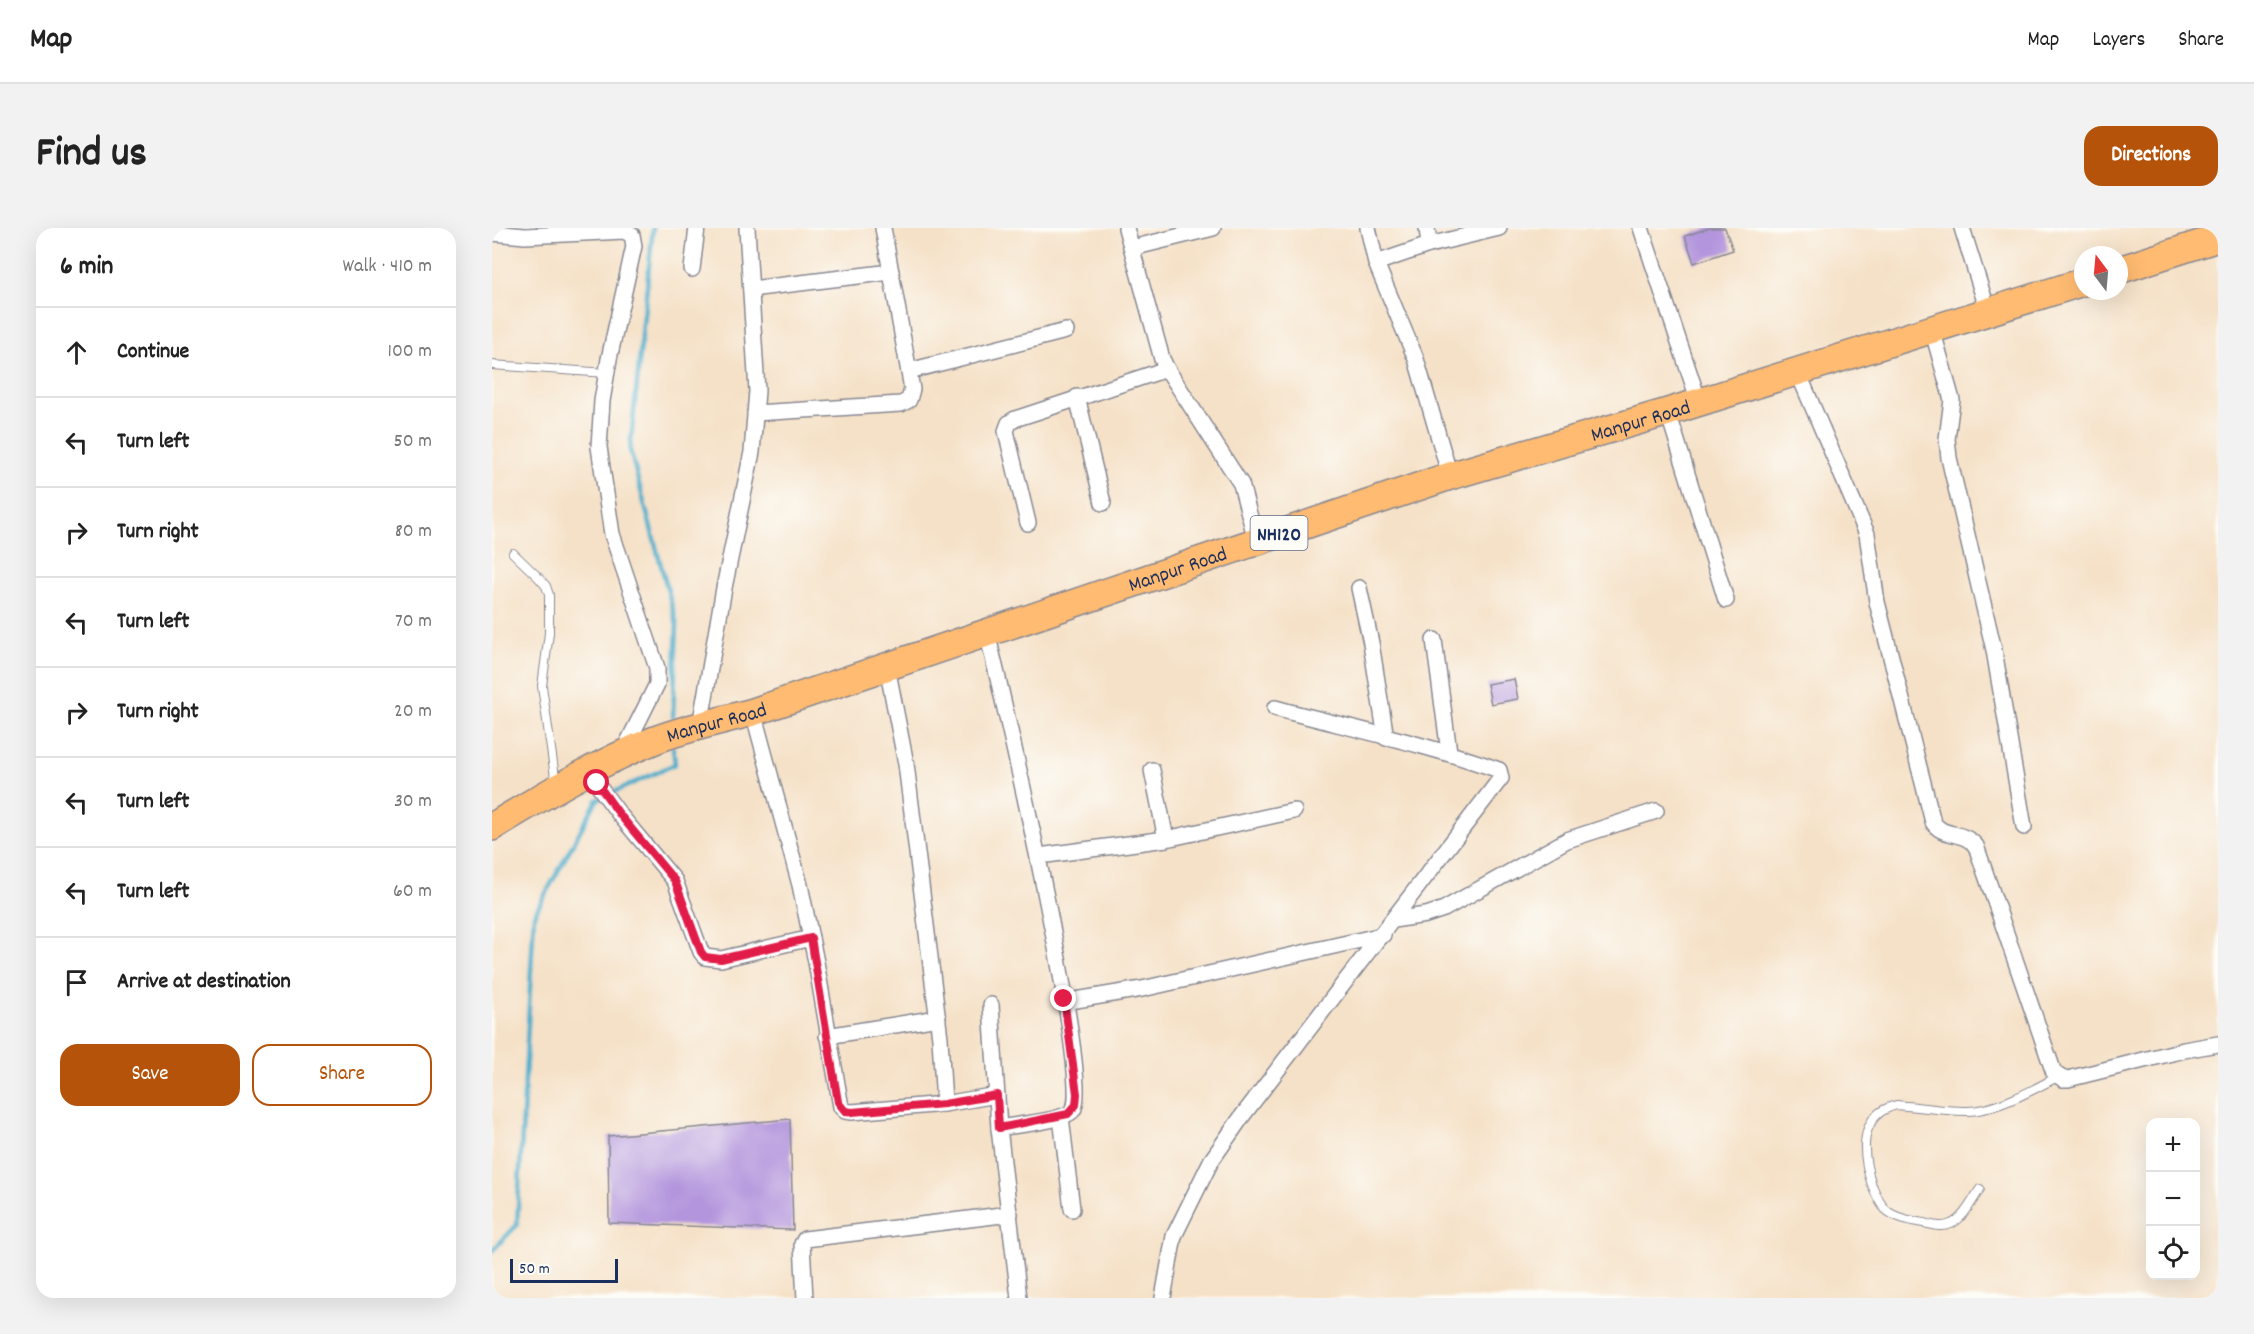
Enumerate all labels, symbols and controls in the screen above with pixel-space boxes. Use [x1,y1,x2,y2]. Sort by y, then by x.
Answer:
text: Map [30,21,72,61]
text: Map [2028,26,2059,56]
text: Layers [2092,26,2145,56]
text: Share [2178,26,2224,56]
text: Find us [36,126,147,186]
button: Directions [2084,126,2218,186]
north arrow [2074,246,2128,300]
text: 6 min [60,249,113,286]
text: Walk · 410 m [343,253,432,281]
icon: ahead [60,336,93,369]
text: Continue [117,337,189,368]
text: 100 m [388,338,432,366]
street label: Manpur Road [1588,394,1695,452]
icon: left [60,426,93,459]
text: Turn left [117,427,189,458]
text: 50 m [394,428,432,456]
icon: right [60,516,93,549]
road number: NH120 [1250,516,1308,550]
text: Turn right [117,517,199,548]
text: 80 m [395,518,432,546]
street label: Manpur Road [1125,540,1232,602]
icon: left [60,606,93,639]
text: Turn left [117,607,189,638]
text: 70 m [395,608,432,636]
icon: right [60,696,93,729]
street label: Manpur Road [663,696,771,753]
text: Turn right [117,697,199,728]
text: 20 m [394,698,432,726]
route start [583,769,609,795]
icon: left [60,786,93,819]
text: Turn left [117,787,189,818]
text: 30 m [394,788,432,816]
icon: left [60,876,93,909]
text: Turn left [117,877,189,908]
text: 60 m [393,878,432,906]
icon: arrive [60,966,93,999]
text: Arrive at destination [117,967,291,998]
route end [1050,985,1076,1011]
button: Save [60,1044,240,1106]
button: Share [252,1044,432,1106]
map controls [2146,1118,2200,1280]
button: + [2146,1118,2200,1172]
button: − [2146,1172,2200,1226]
button: locate [2146,1226,2200,1280]
scale bar [510,1256,618,1284]
text: 50 m [519,1258,550,1281]

